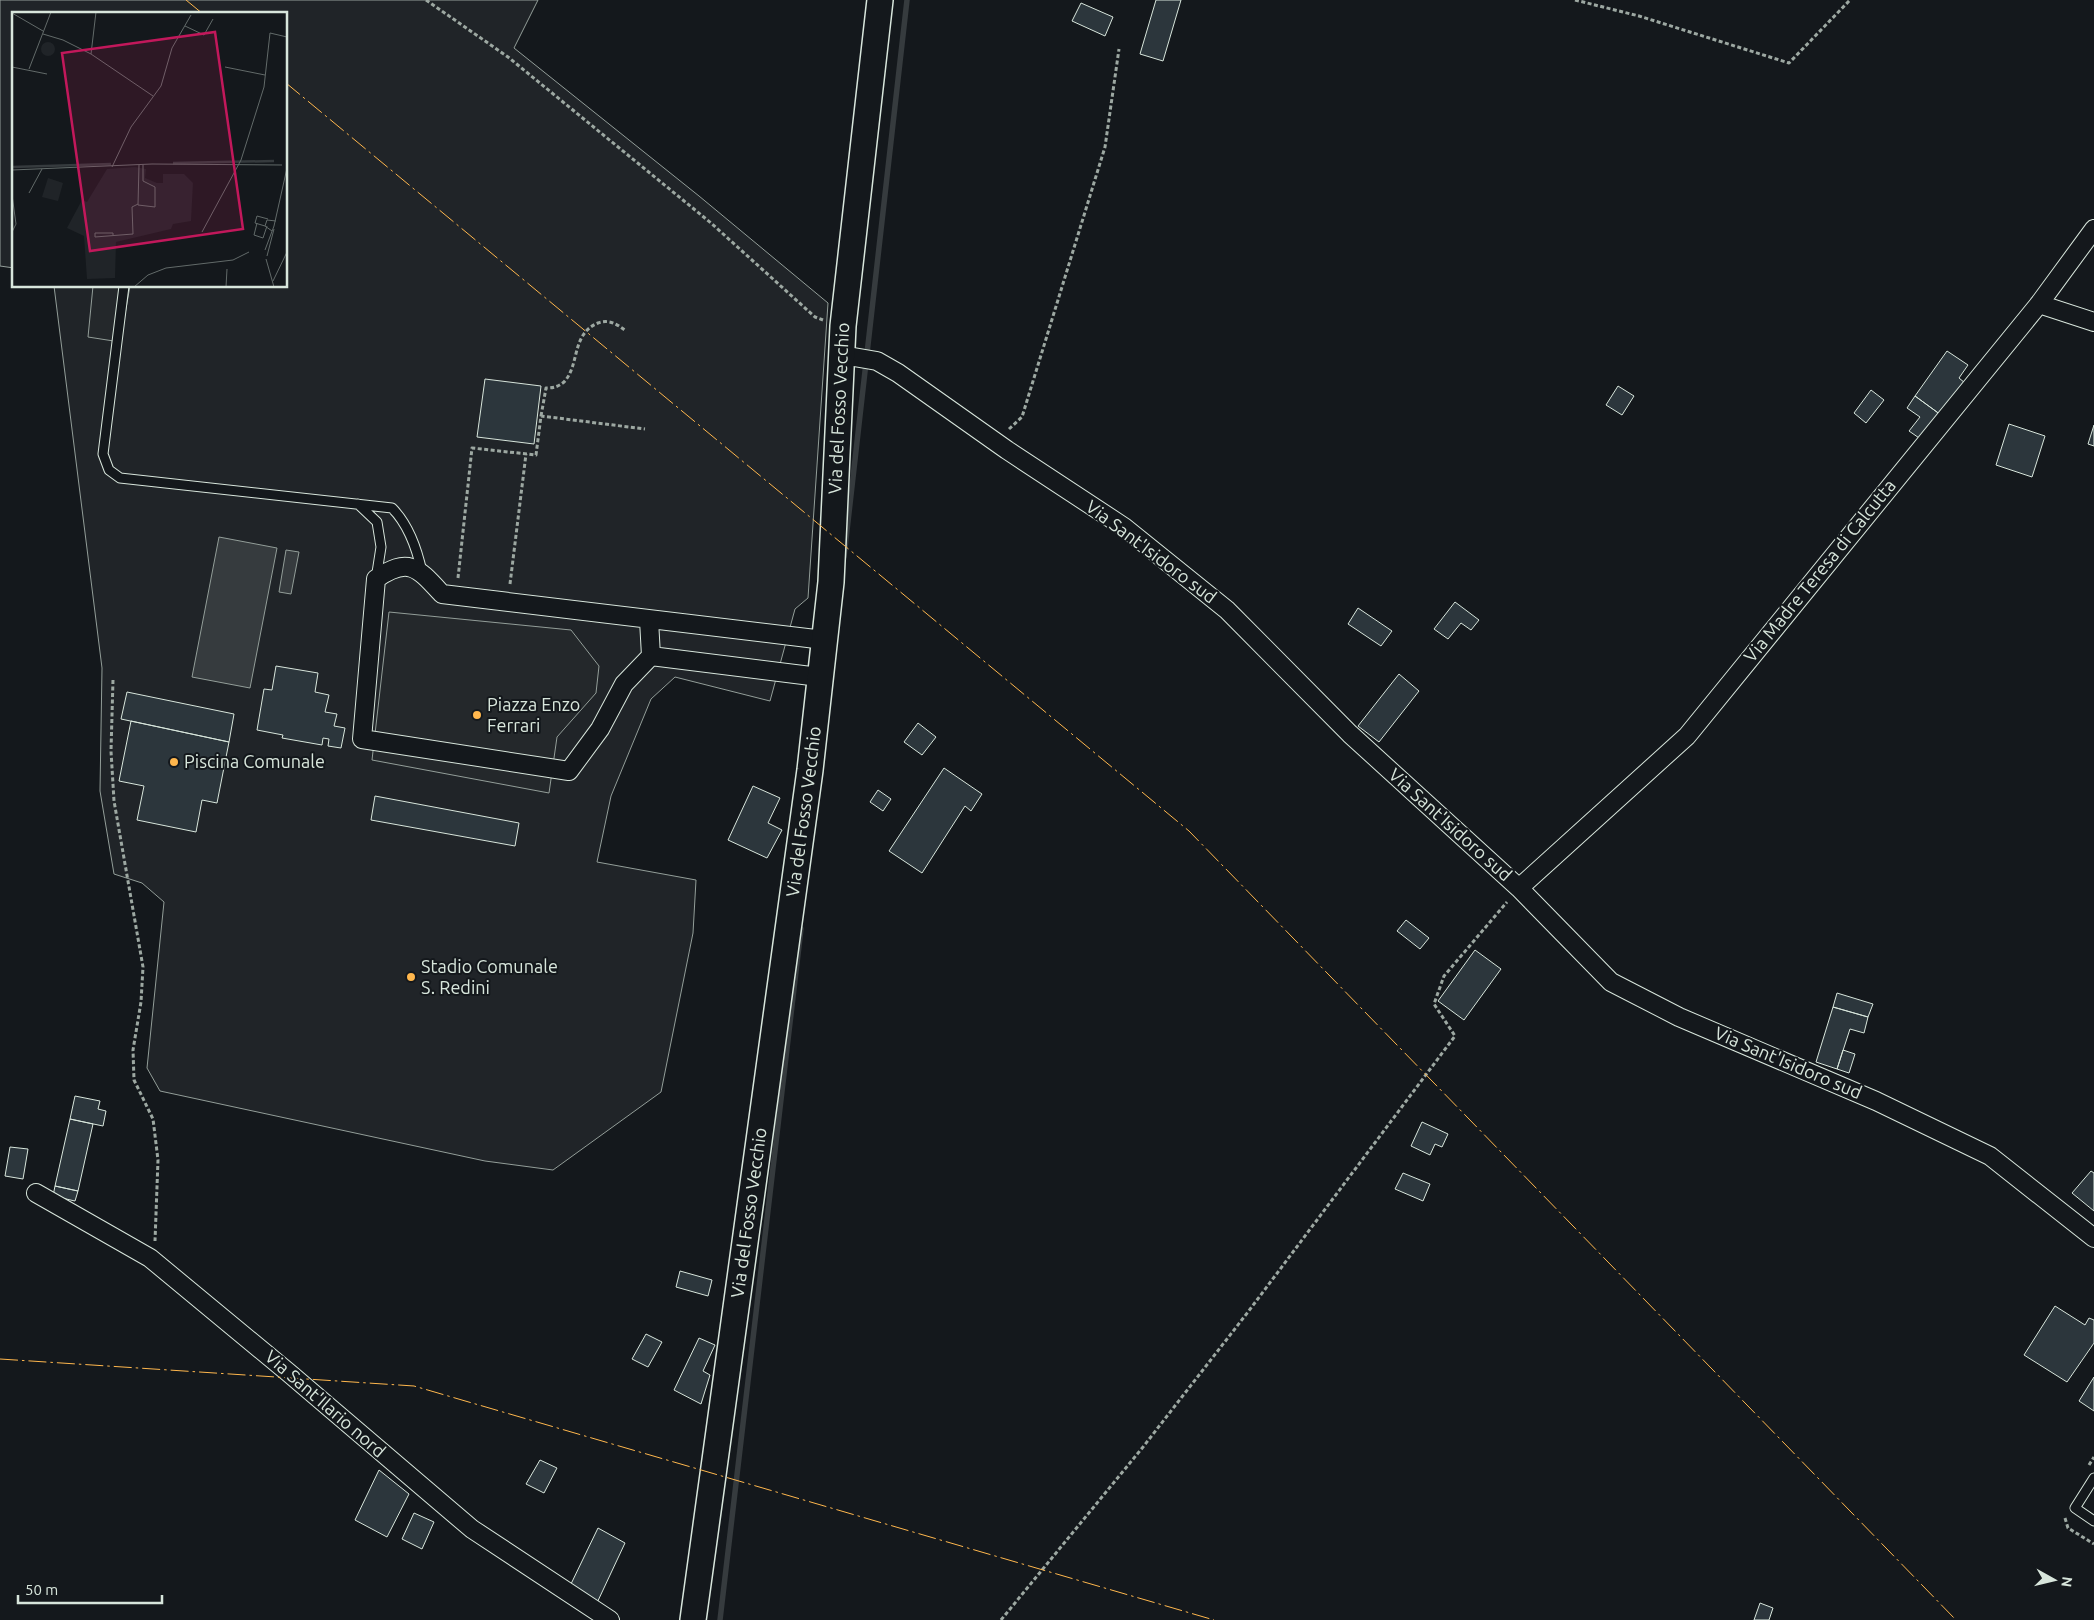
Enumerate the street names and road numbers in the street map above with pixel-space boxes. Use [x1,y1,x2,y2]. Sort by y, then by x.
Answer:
street label: Via del Fosso Vecchio [824,322,852,495]
street label: Via Madre Teresa di Calcutta [1739,475,1899,666]
street label: Via Sant'Isidoro sud [1082,496,1221,607]
street label: Via del Fosso Vecchio [782,725,824,898]
street label: Via Sant'Isidoro sud [1385,764,1516,885]
street label: Via Sant'Isidoro sud [1712,1022,1865,1102]
street label: Via del Fosso Vecchio [726,1126,770,1299]
street label: Via Sant'Ilario nord [261,1346,390,1461]

